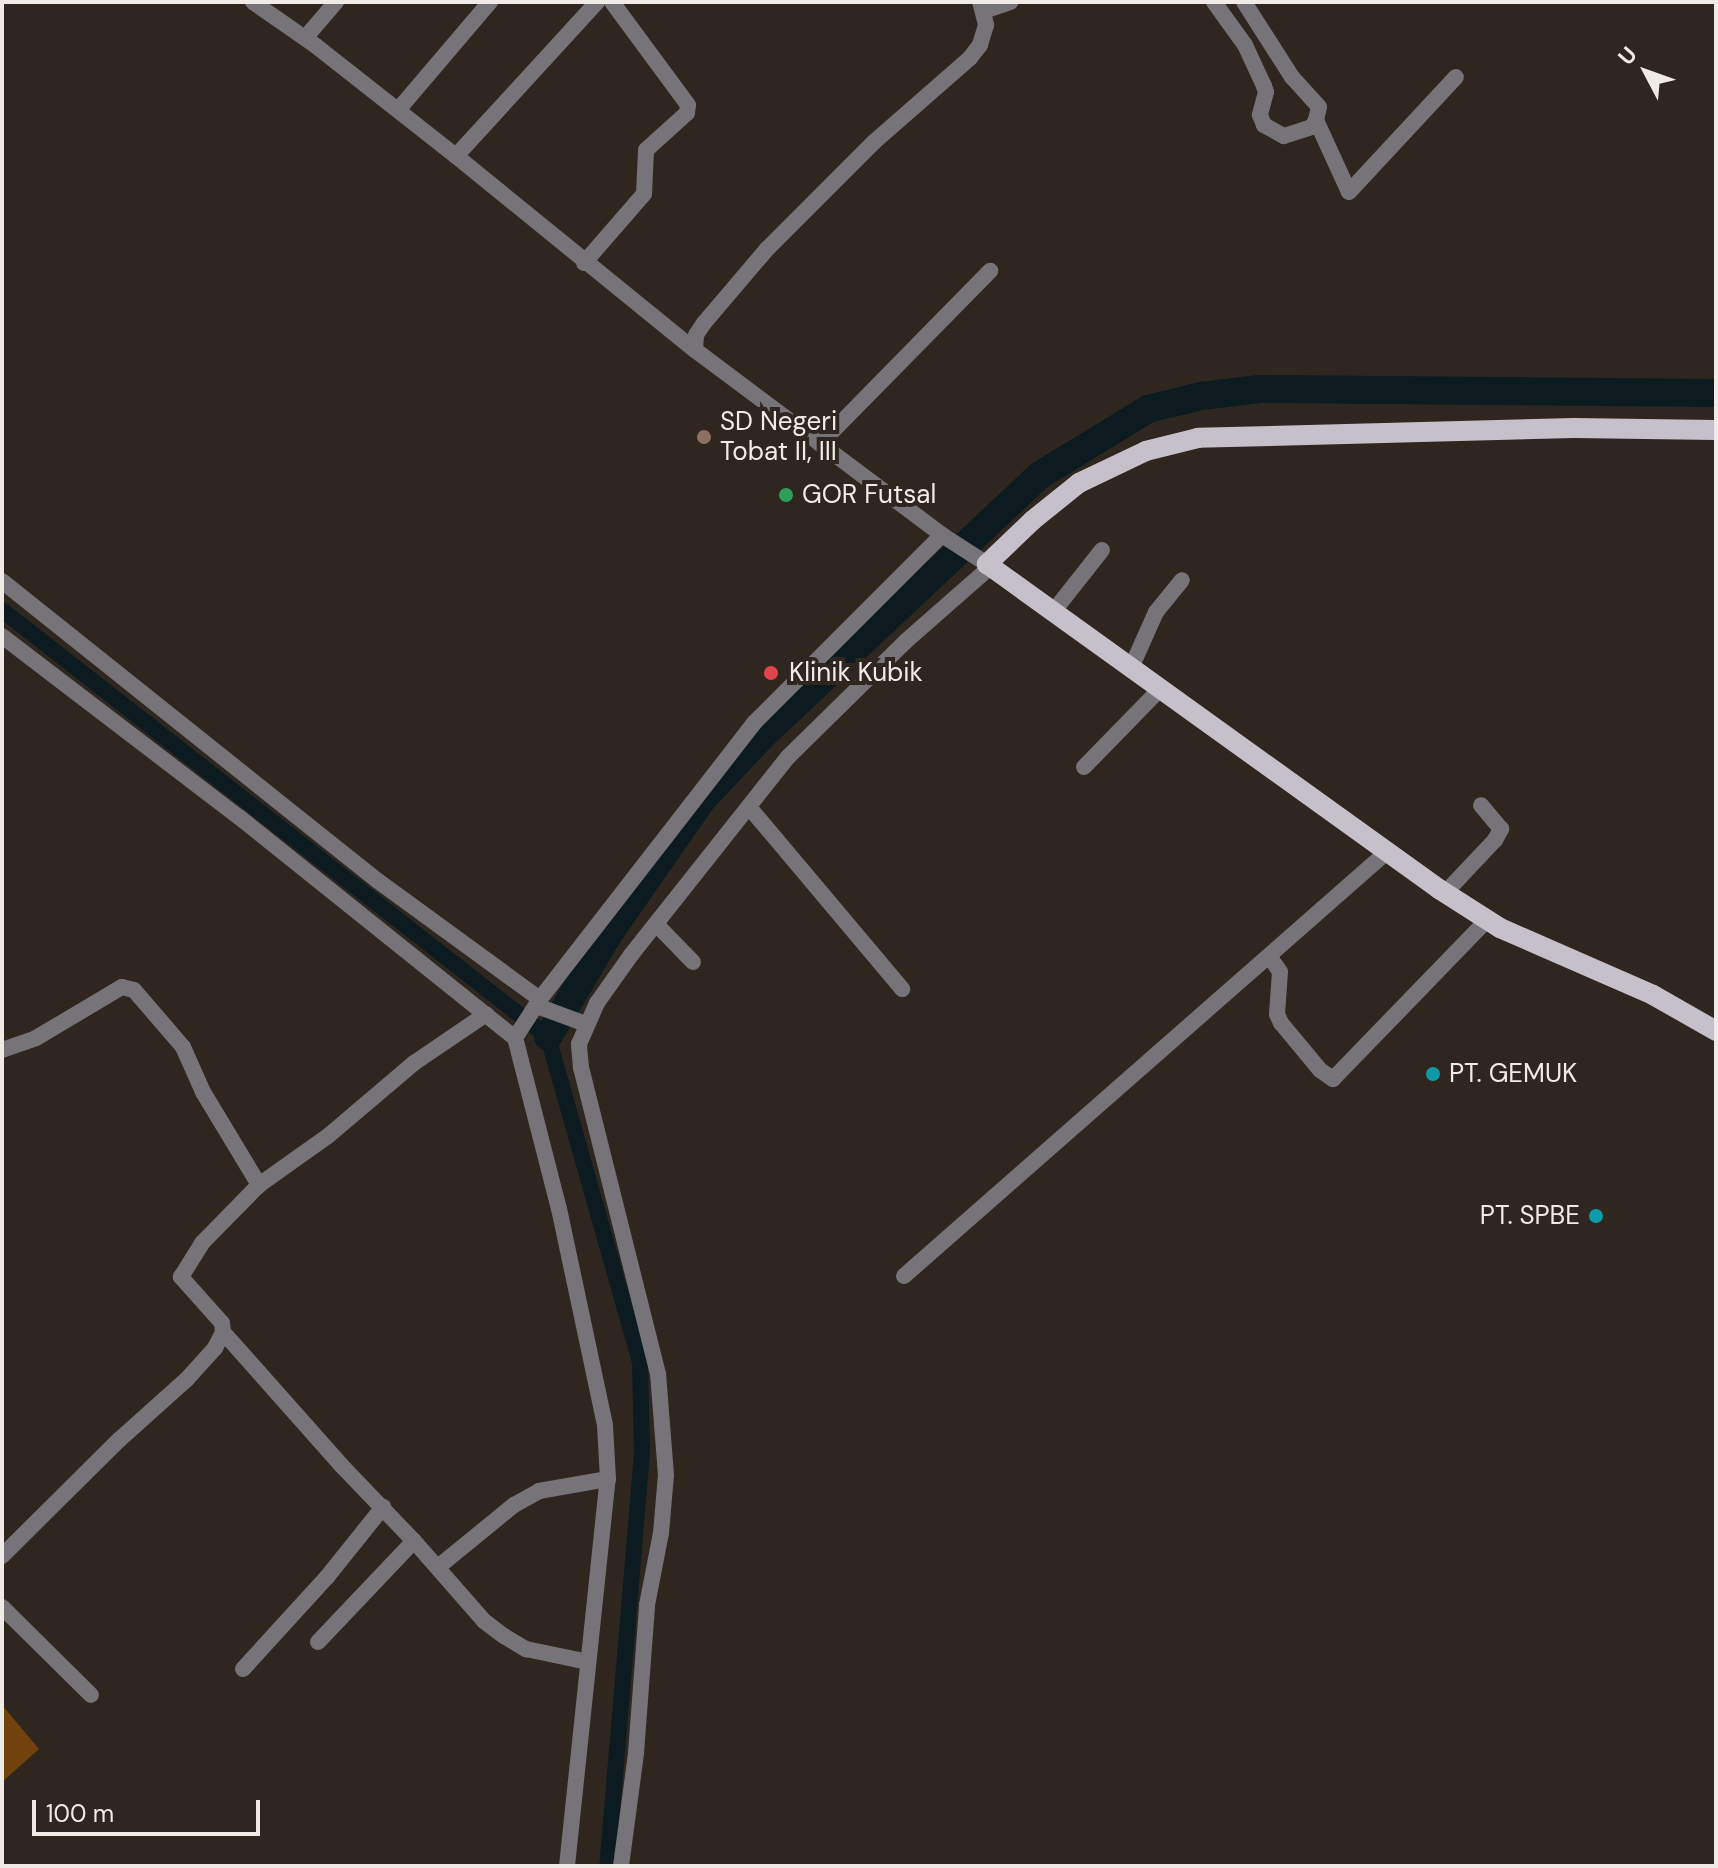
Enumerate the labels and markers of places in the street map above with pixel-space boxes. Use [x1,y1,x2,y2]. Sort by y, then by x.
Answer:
place label: SD Negeri Tobat II, III [720,406,837,468]
marker: SD Negeri Tobat II, III [695,428,713,446]
place label: GOR Futsal [802,479,936,511]
marker: GOR Futsal [777,486,795,504]
place label: Klinik Kubik [789,657,923,689]
marker: Klinik Kubik [760,662,782,684]
place label: PT. GEMUK [1449,1058,1577,1090]
marker: PT. GEMUK [1424,1065,1442,1083]
place label: PT. SPBE [1480,1200,1580,1232]
marker: PT. SPBE [1587,1207,1605,1225]

